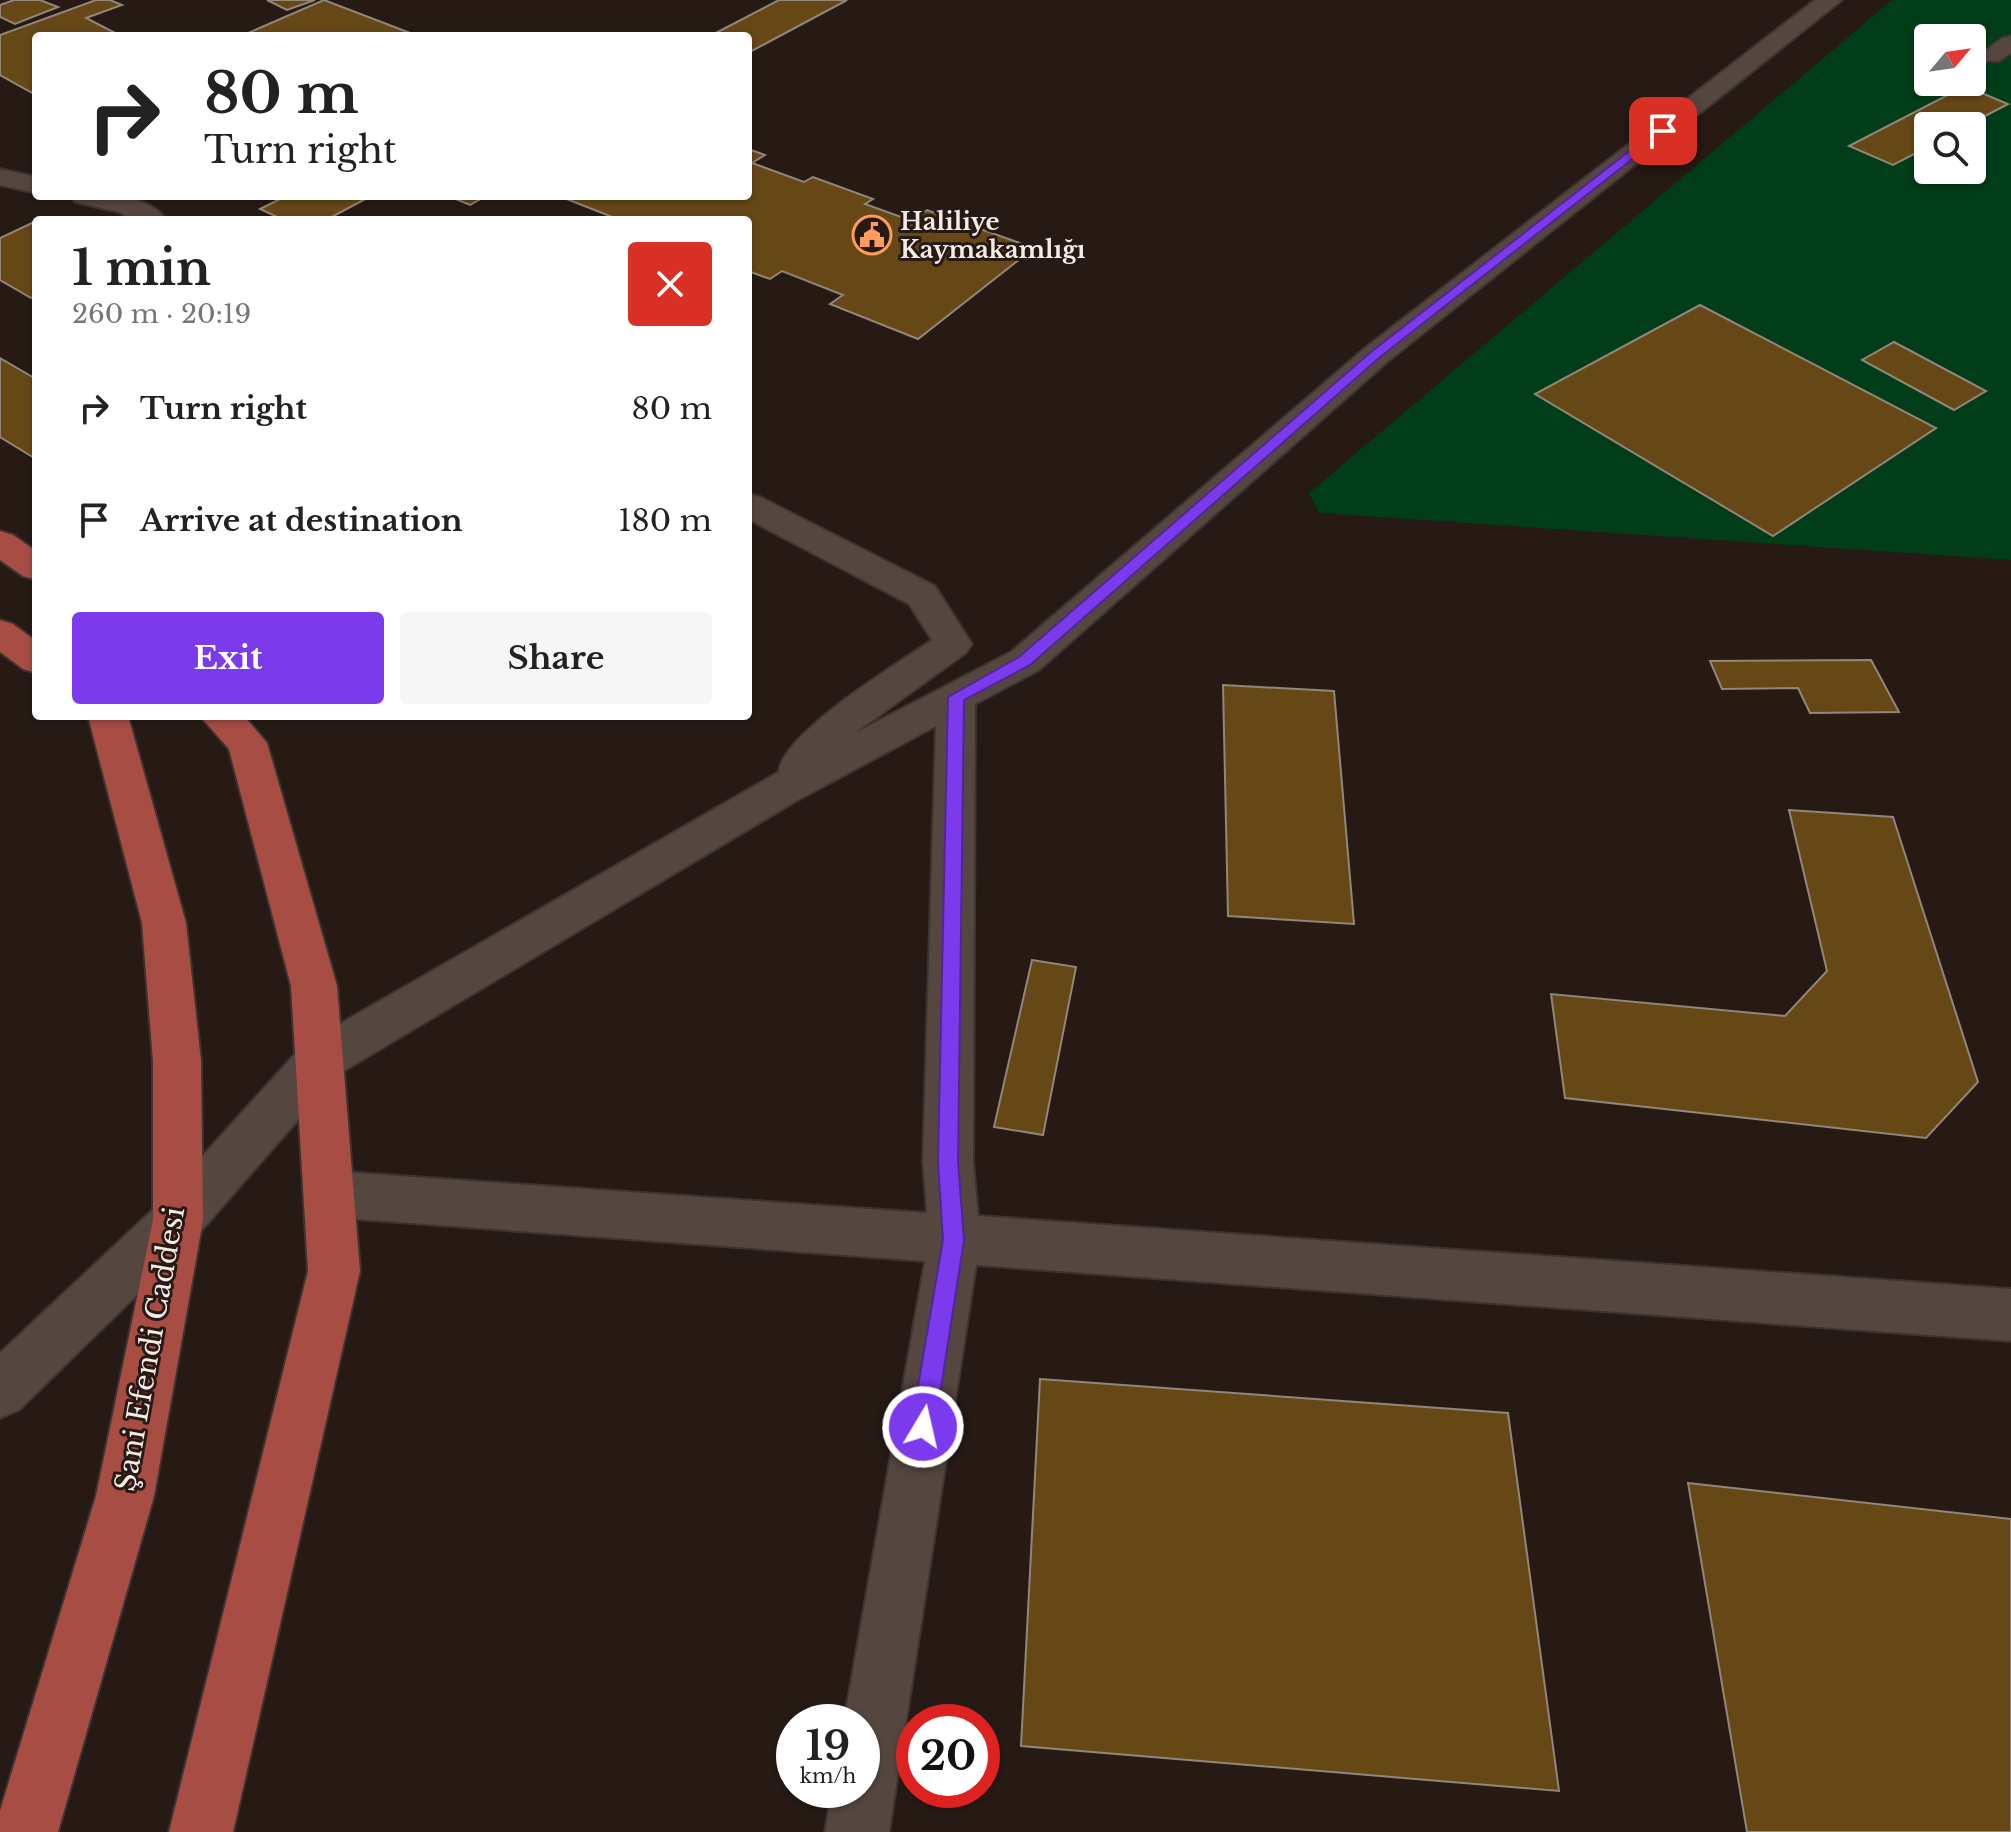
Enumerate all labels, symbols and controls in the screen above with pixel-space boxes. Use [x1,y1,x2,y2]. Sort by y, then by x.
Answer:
north arrow [1914,24,1986,96]
map controls [1914,24,1986,184]
text: 80 m [204,59,359,128]
icon: right [72,64,176,168]
pin [1629,97,1697,165]
icon: arrive [1641,109,1685,153]
button: search [1914,112,1986,184]
text: Turn right [204,128,397,173]
place label: Haliliye Kaymakamlığı [900,207,1086,264]
public building icon: Haliliye Kaymakamlığı [851,214,893,256]
text: 1 min [72,238,211,298]
button: close [628,242,712,326]
text: 260 m · 20:19 [72,298,251,330]
icon: right [72,386,116,430]
text: Turn right [140,390,307,427]
text: 80 m [632,390,712,427]
icon: arrive [72,498,116,542]
text: Arrive at destination [140,502,463,539]
text: 180 m [618,502,712,539]
button: Exit [72,612,384,704]
button: Share [400,612,712,704]
street label: Şani Efendi Caddesi [108,1204,192,1494]
position arrow [881,1385,965,1469]
speed limit sign: 20 [896,1704,1000,1808]
text: 19 [806,1721,850,1771]
text: km/h [800,1764,856,1788]

